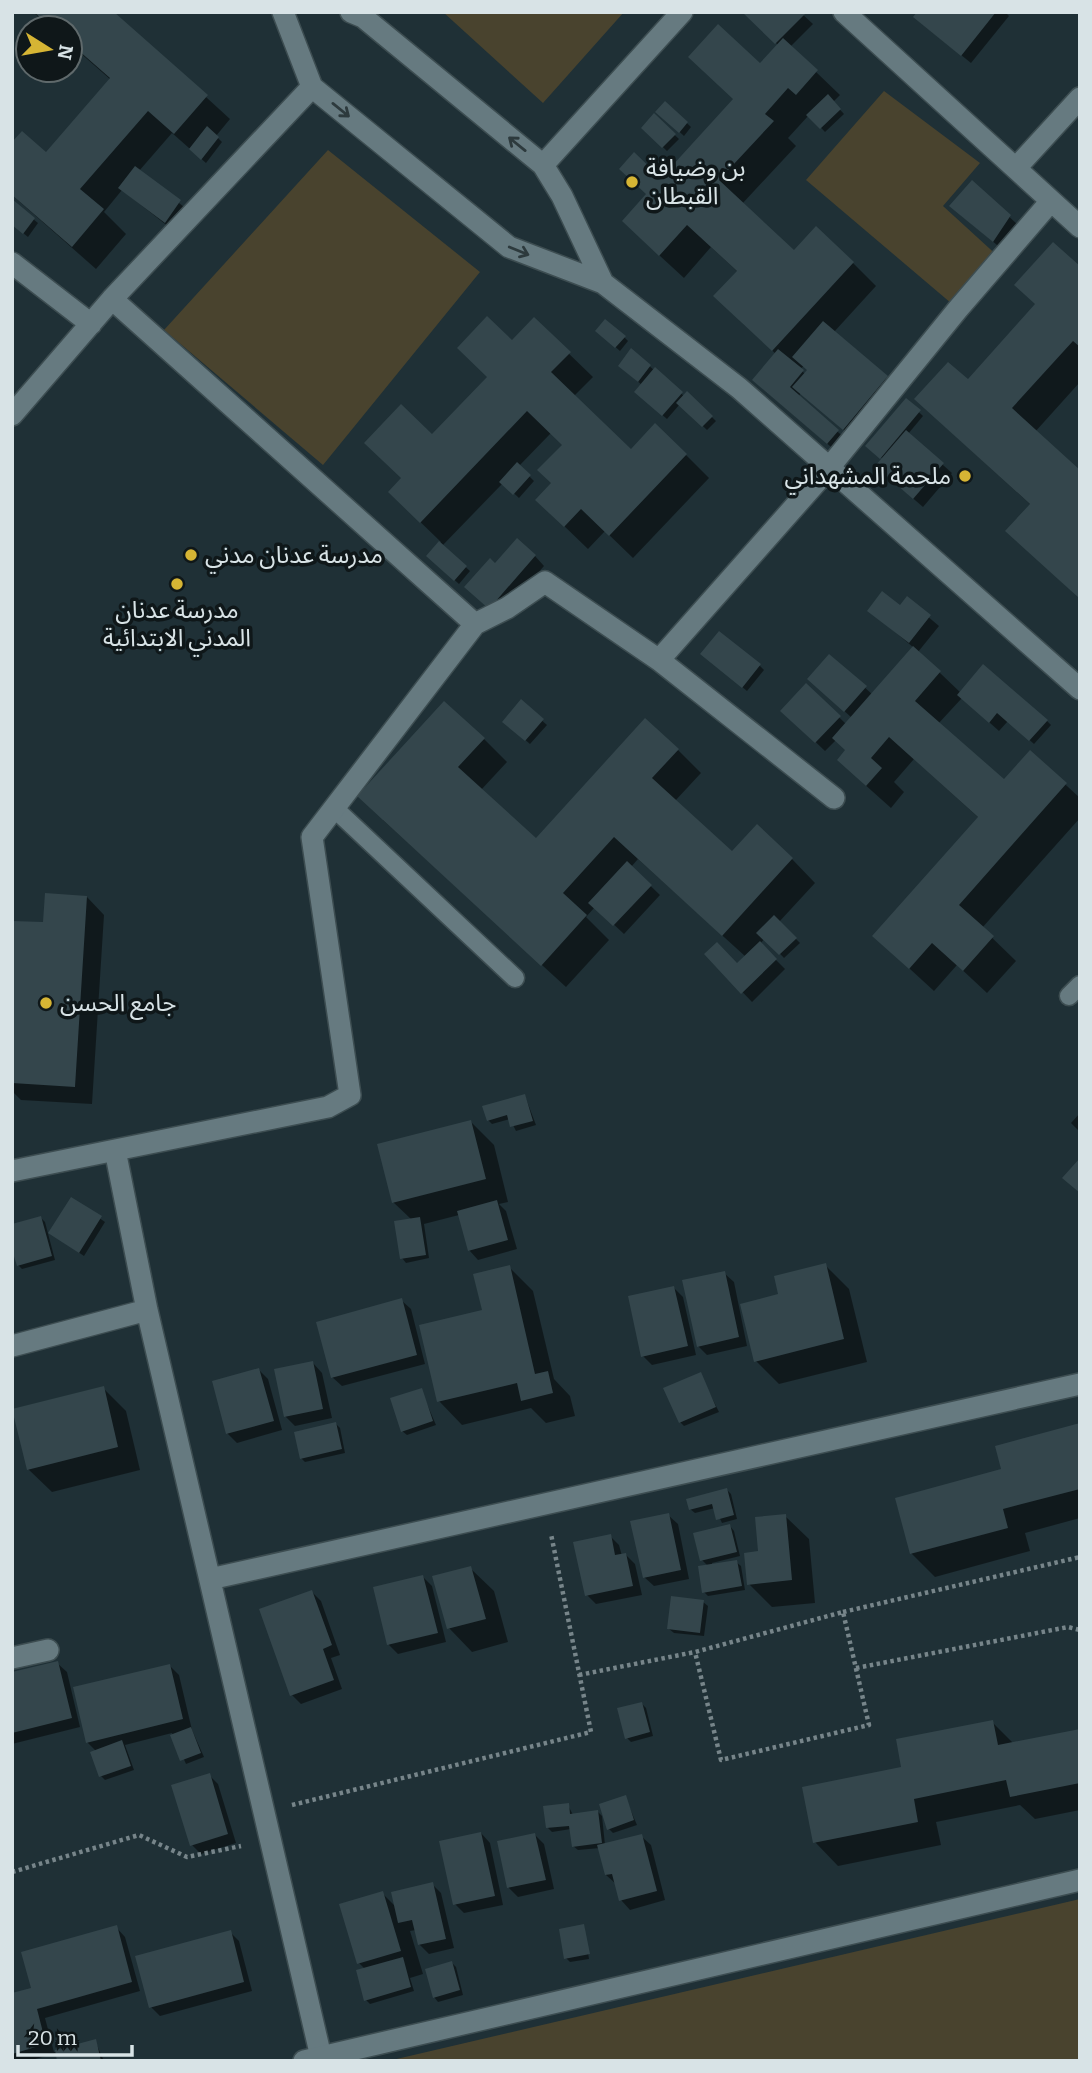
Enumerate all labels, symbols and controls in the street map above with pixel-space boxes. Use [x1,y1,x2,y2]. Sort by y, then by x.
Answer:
north arrow [14,14,84,84]
text: N [52,43,78,62]
one-way arrow [332,103,350,118]
one-way arrow [508,136,526,152]
place label: بن وضيافة القبطان [646,154,746,210]
marker: بن وضيافة القبطان [624,174,640,190]
one-way arrow [508,245,530,258]
place label: ملحمة المشهداني [785,462,951,495]
marker: ملحمة المشهداني [957,468,973,484]
place label: مدرسة عدنان مدني [205,541,383,574]
marker: مدرسة عدنان مدني [183,547,199,563]
marker: مدرسة عدنان المدني الابتدائية [169,576,185,592]
place label: مدرسة عدنان المدني الابتدائية [103,596,251,657]
place label: جامع الحسن [60,989,176,1020]
marker: جامع الحسن [38,995,54,1011]
scale bar [18,2014,131,2058]
text: 20 m [28,2025,77,2051]

